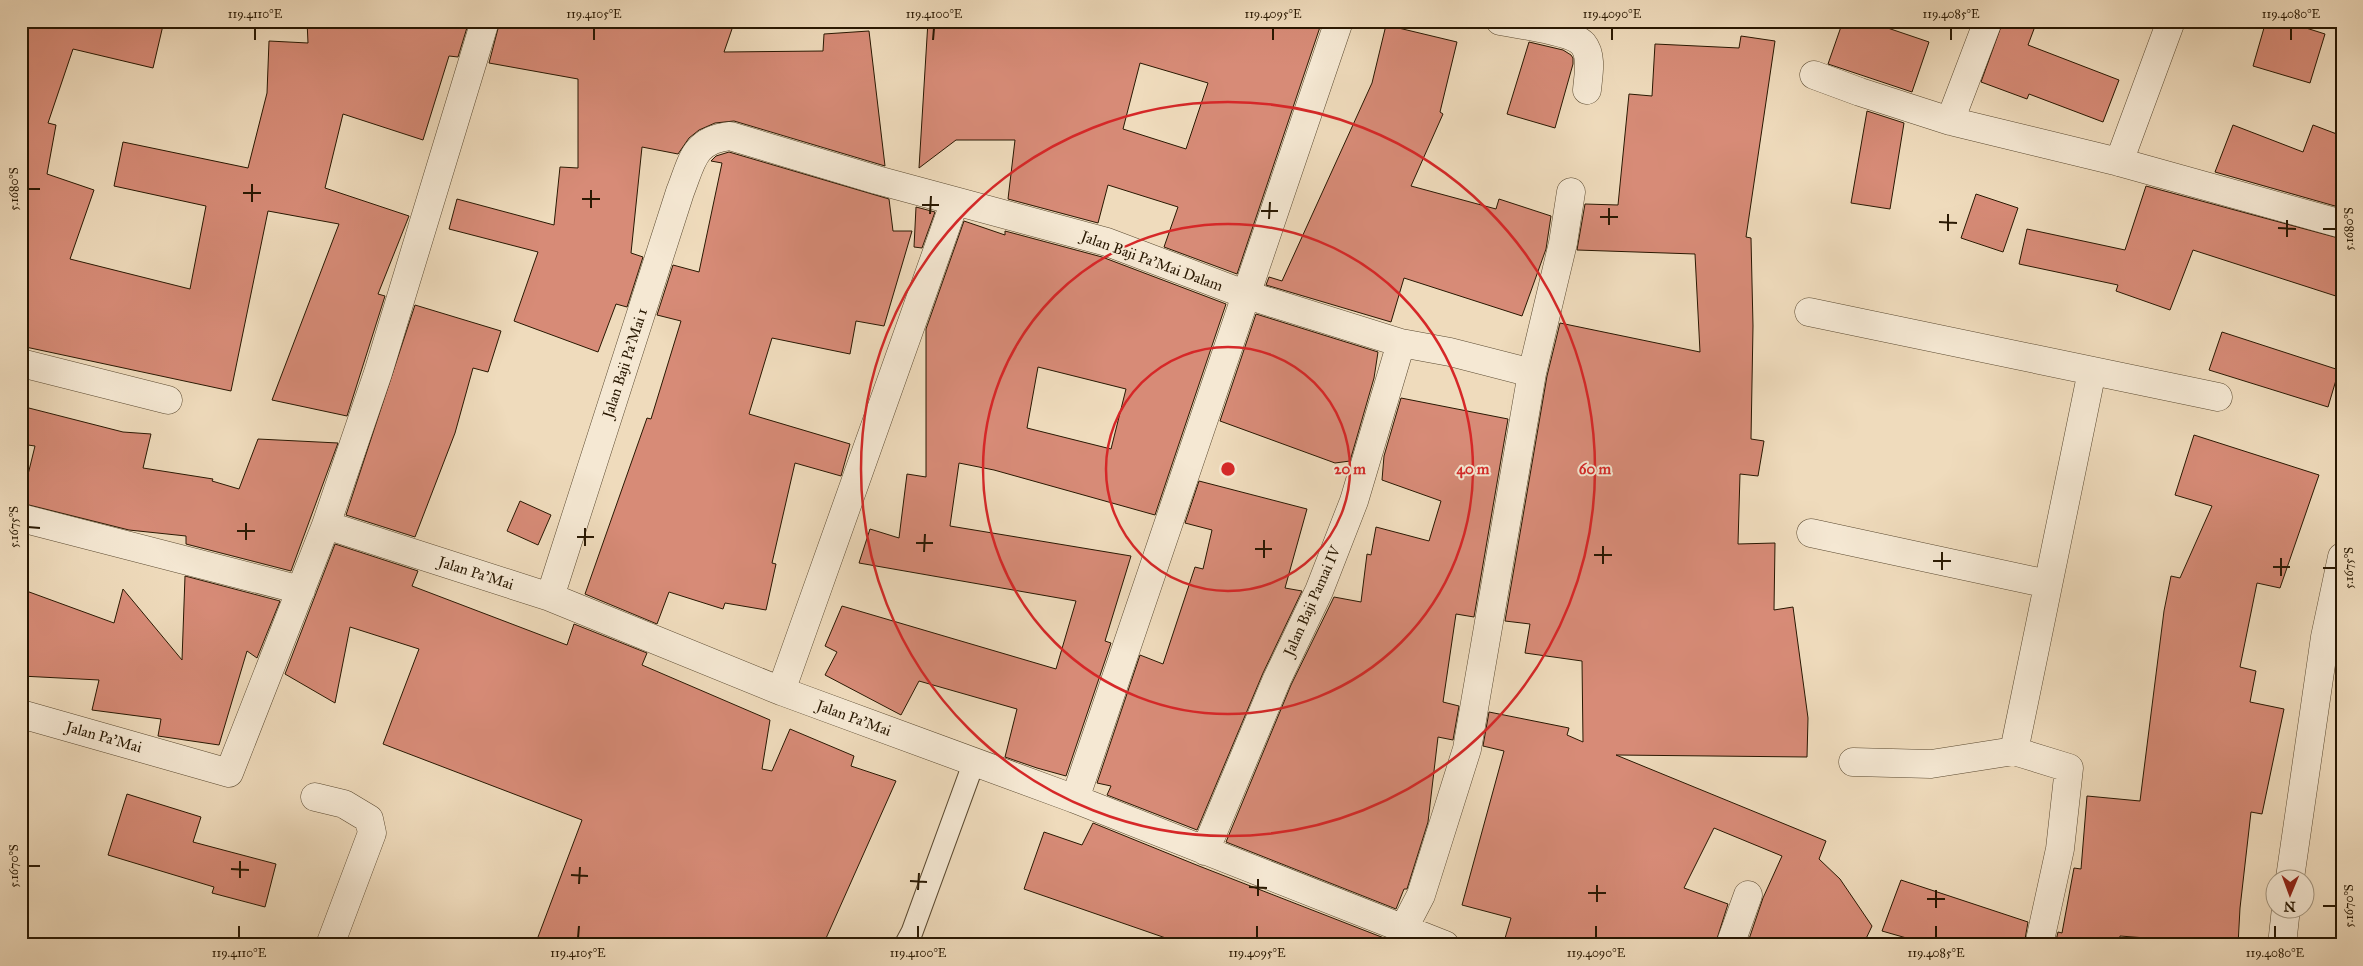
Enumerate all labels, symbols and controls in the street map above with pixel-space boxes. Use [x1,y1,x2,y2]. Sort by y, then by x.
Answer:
text: 119.4110°E [228,7,283,21]
text: 119.4105°E [566,7,622,21]
text: 119.4100°E [906,7,963,21]
text: 119.4095°E [1244,7,1302,21]
text: 119.4090°E [1583,7,1642,21]
text: 119.4085°E [1922,7,1980,21]
text: 119.4080°E [2262,7,2321,21]
text: 5.1680°S [7,167,21,211]
text: 5.1680°S [2342,207,2356,251]
street label: Jalan Baji Pa'Mai Dalam [1076,226,1226,296]
street label: Jalan Baji Pa'Mai 1 [598,306,652,422]
centre of rings [1219,460,1237,478]
text: 20 m [1334,460,1366,478]
text: 40 m [1457,460,1490,479]
text: 60 m [1579,460,1612,478]
text: 5.1675°S [7,506,21,548]
street label: Jalan Baji Pamai IV [1279,543,1346,661]
text: 5.1675°S [2342,547,2356,589]
street label: Jalan Pa'Mai [434,552,516,595]
street label: Jalan Pa'Mai [812,696,894,741]
street label: Jalan Pa'Mai [62,717,144,757]
text: 5.1670°S [7,844,21,888]
north arrow [2266,868,2316,918]
text: 5.1670°S [2342,884,2356,928]
text: N [2284,898,2296,915]
text: 119.4110°E [212,946,267,960]
text: 119.4105°E [550,946,606,960]
text: 119.4100°E [890,946,947,960]
text: 119.4095°E [1228,946,1286,960]
text: 119.4090°E [1567,946,1626,960]
text: 119.4085°E [1907,946,1965,960]
text: 119.4080°E [2246,946,2305,960]

